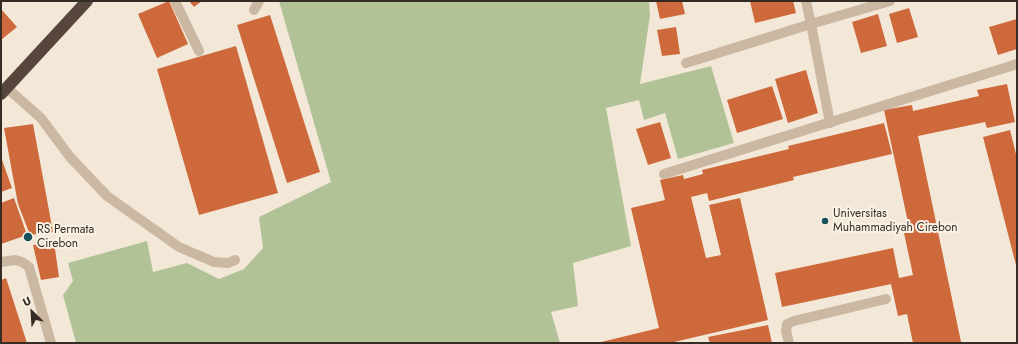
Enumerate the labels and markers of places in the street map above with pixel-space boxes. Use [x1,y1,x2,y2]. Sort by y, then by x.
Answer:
place label: Universitas Muhammadiyah Cirebon [833,207,958,235]
marker: Universitas Muhammadiyah Cirebon [820,216,830,226]
place label: RS Permata Cirebon [37,223,94,251]
marker: RS Permata Cirebon [22,231,34,243]

